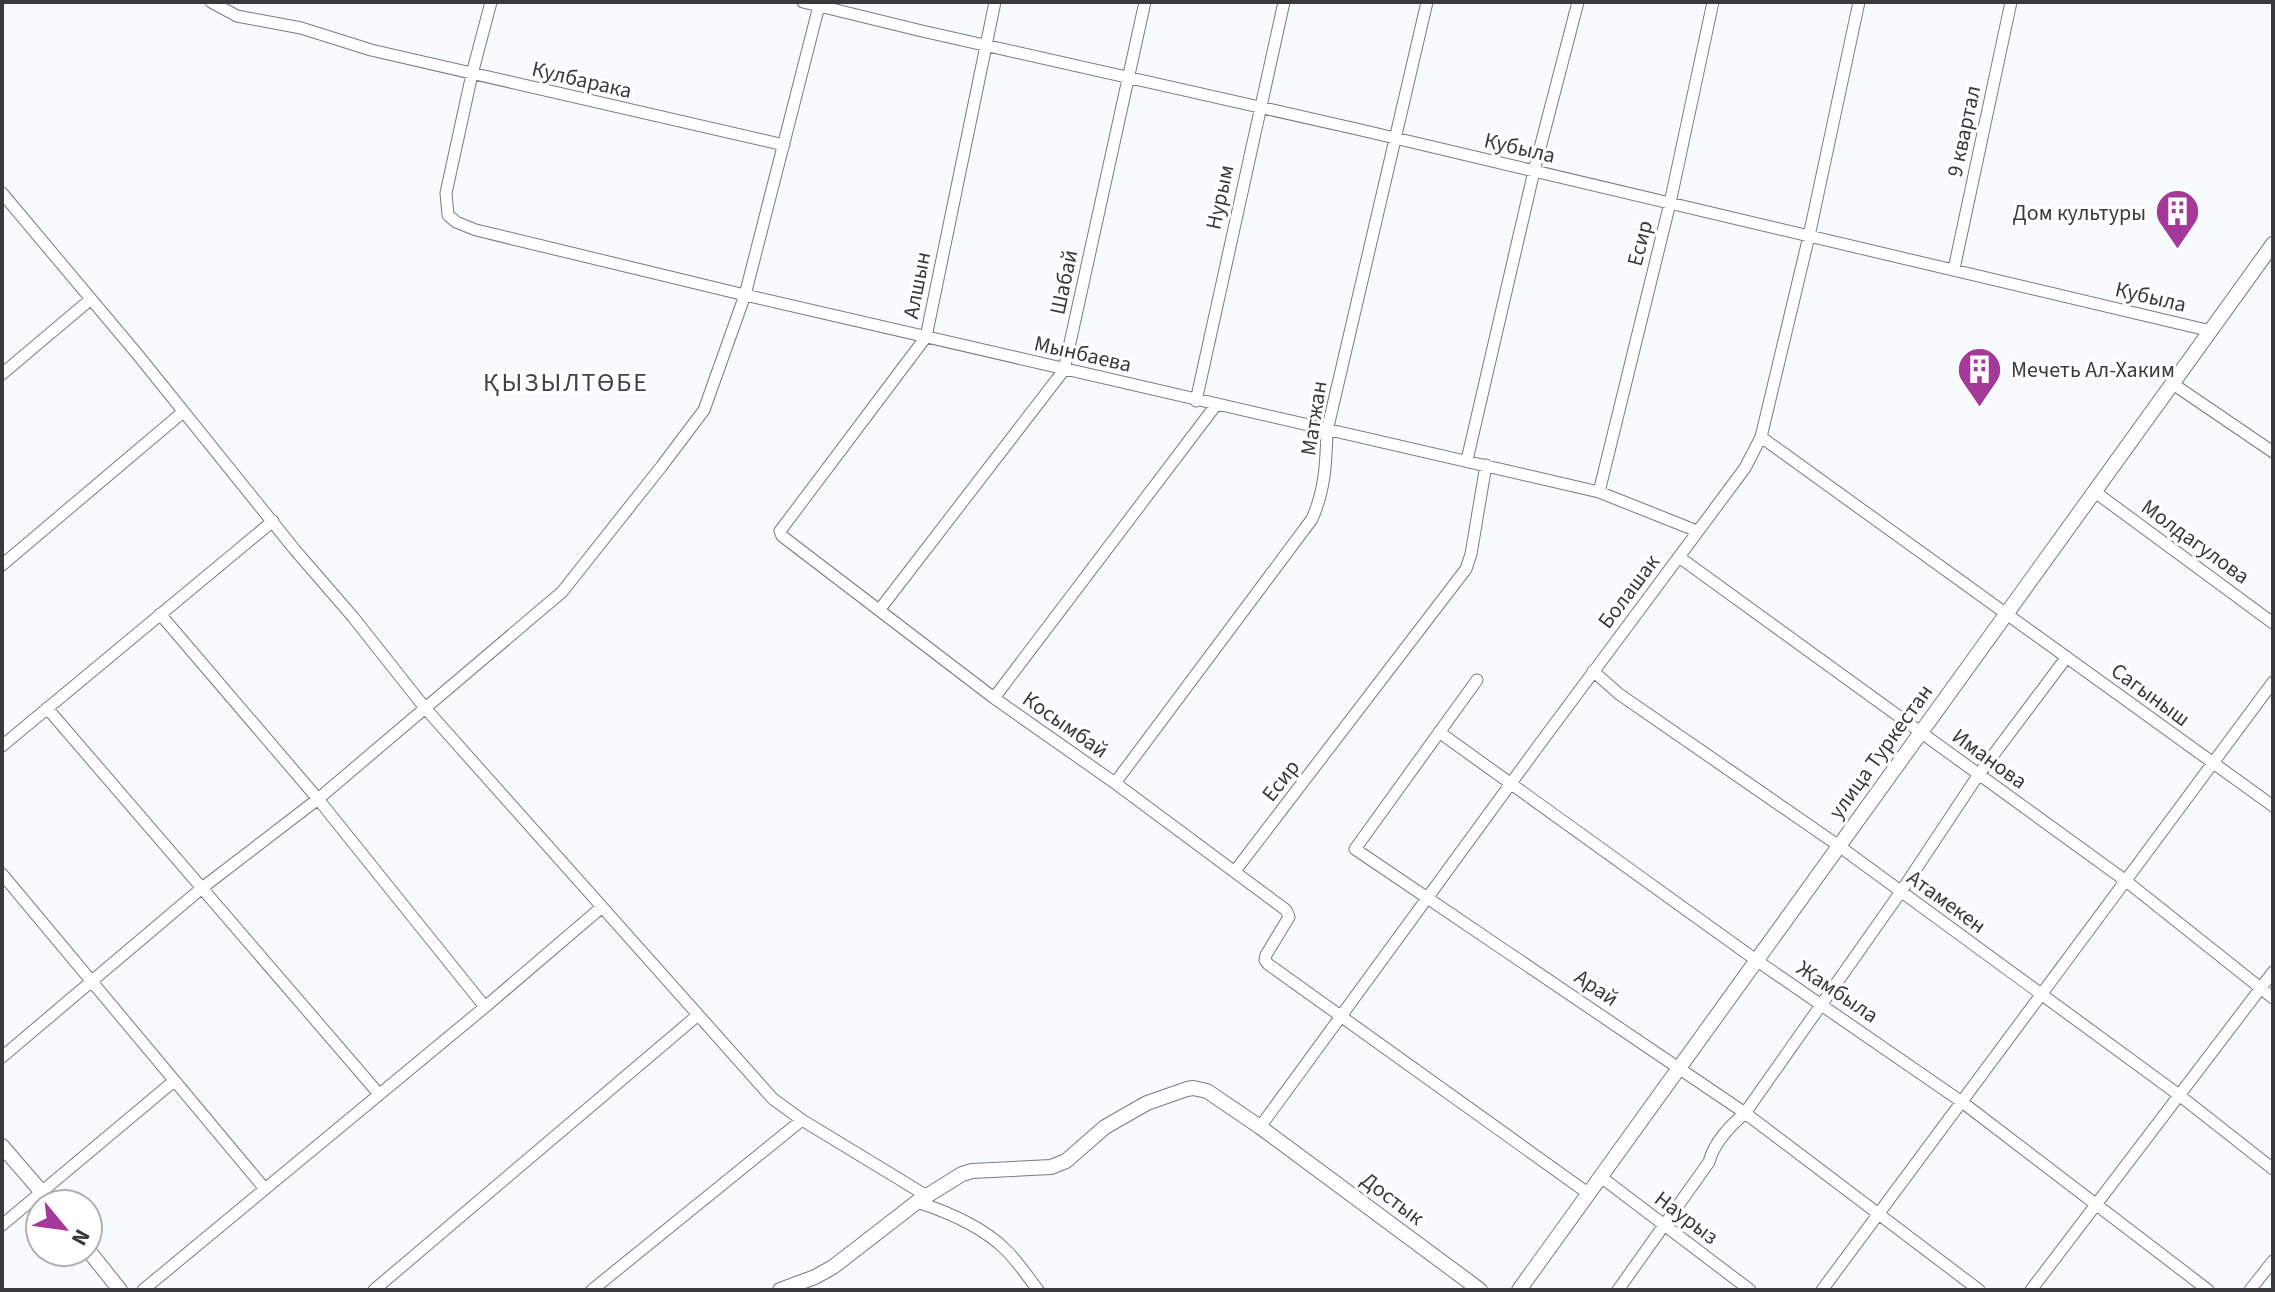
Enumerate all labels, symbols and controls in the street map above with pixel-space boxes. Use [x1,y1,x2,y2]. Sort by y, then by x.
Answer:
street label: Кулбарака [529,53,635,107]
street label: 9 квартал [1939,83,1989,180]
street label: Кубыла [1481,124,1559,172]
street label: Нурым [1198,162,1242,233]
building icon: Дом культуры [2153,188,2201,251]
place label: Дом культуры [2013,197,2146,229]
street label: Есир [1619,217,1661,269]
street label: Шабай [1042,247,1086,318]
street label: Алшын [895,249,939,322]
street label: Кубыла [2112,273,2190,321]
street label: Мынбаева [1031,327,1135,381]
building icon: Мечеть Ал-Хаким [1956,345,2004,408]
place label: Мечеть Ал-Хаким [2011,354,2175,386]
district label: ҚЫЗЫЛТӨБЕ [483,364,649,401]
street label: Матжан [1292,378,1336,458]
street label: Молдагулова [2135,491,2256,592]
street label: Болашак [1590,548,1667,636]
street label: Сагыныш [2104,655,2197,735]
street label: улица Туркестан [1821,677,1941,826]
street label: Косымбай [1016,683,1115,766]
street label: Иманова [1945,721,2034,797]
street label: Есир [1254,753,1308,809]
street label: Атамекен [1900,862,1993,942]
street label: Жамбыла [1790,953,1885,1031]
street label: Арай [1568,961,1625,1014]
street label: Достык [1354,1164,1431,1233]
street label: Наурыз [1648,1183,1725,1252]
north arrow [24,1188,104,1268]
text: N [63,1223,98,1251]

